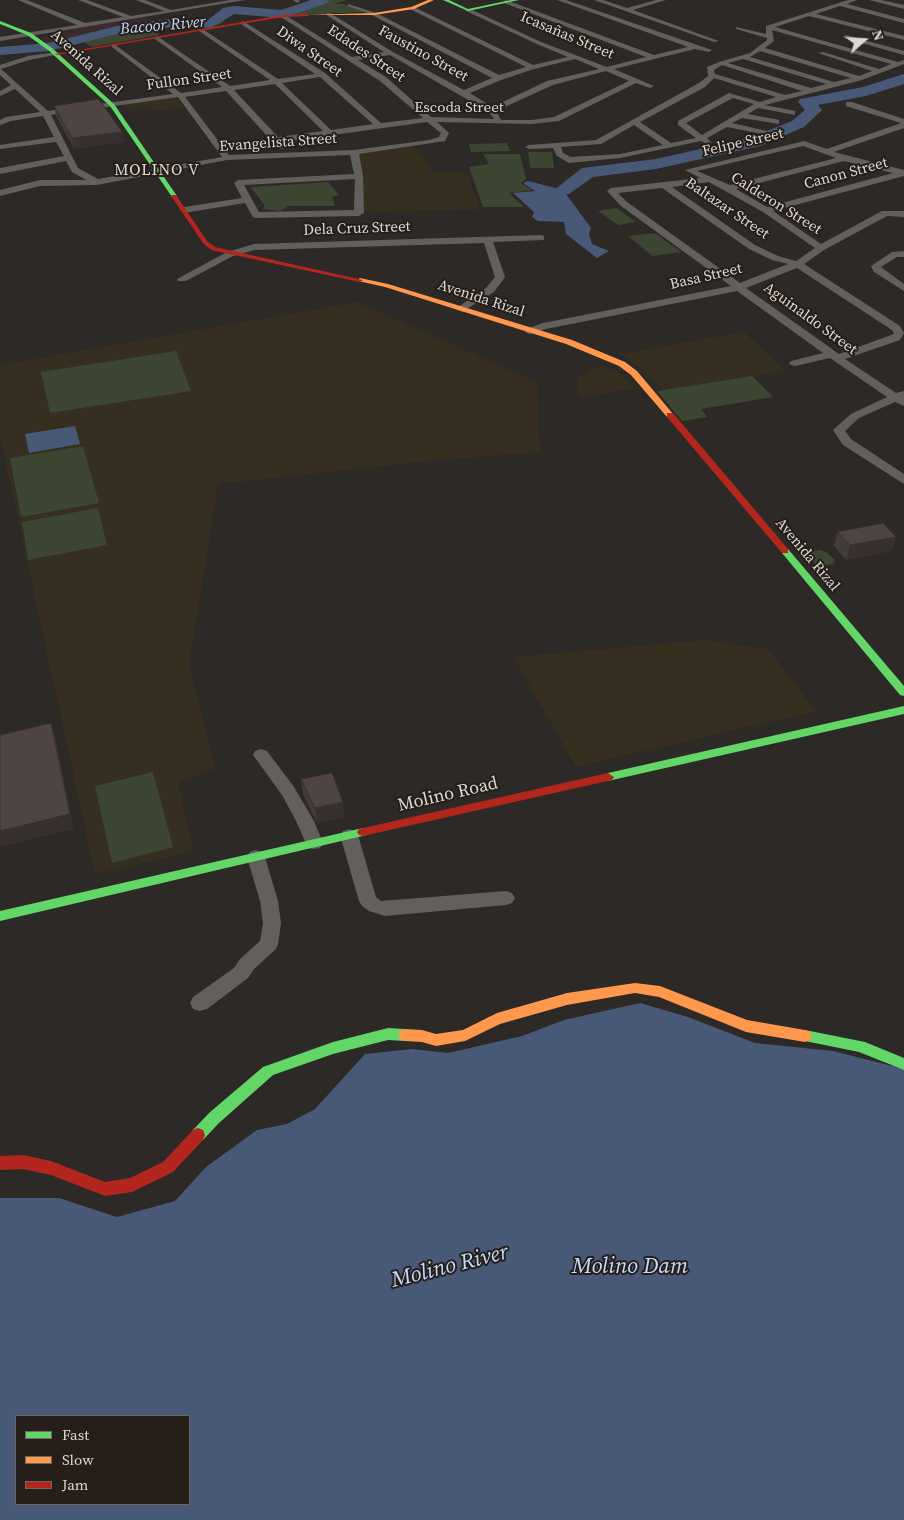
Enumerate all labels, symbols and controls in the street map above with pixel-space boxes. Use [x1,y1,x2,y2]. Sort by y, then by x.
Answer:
street label: Icasañas Street [518,8,616,64]
water label: Bacoor River [119,13,207,39]
north arrow [839,15,889,65]
street label: Edades Street [324,21,408,87]
street label: Faustino Street [375,22,471,86]
street label: Diwa Street [273,23,345,81]
street label: Avenida Rizal [46,26,126,100]
text: N [867,27,889,43]
street label: Fullon Street [145,65,233,95]
street label: Escoda Street [414,99,504,117]
street label: Felipe Street [701,125,785,161]
street label: Evangelista Street [218,130,338,156]
street label: Canon Street [802,154,890,194]
district label: MOLINO V [113,161,201,181]
street label: Calderon Street [727,169,825,239]
street label: Baltazar Street [682,174,772,244]
street label: Dela Cruz Street [303,218,411,240]
street label: Basa Street [668,260,744,294]
street label: Avenida Rizal [435,277,527,321]
street label: Aguinaldo Street [760,279,860,359]
street label: Avenida Rizal [771,515,843,595]
street label: Molino Road [396,773,500,817]
water label: Molino River [389,1240,511,1294]
water label: Molino Dam [572,1254,688,1280]
legend [15,1415,190,1505]
text: Fast [62,1424,89,1445]
text: Slow [62,1449,94,1470]
text: Jam [62,1474,88,1495]

